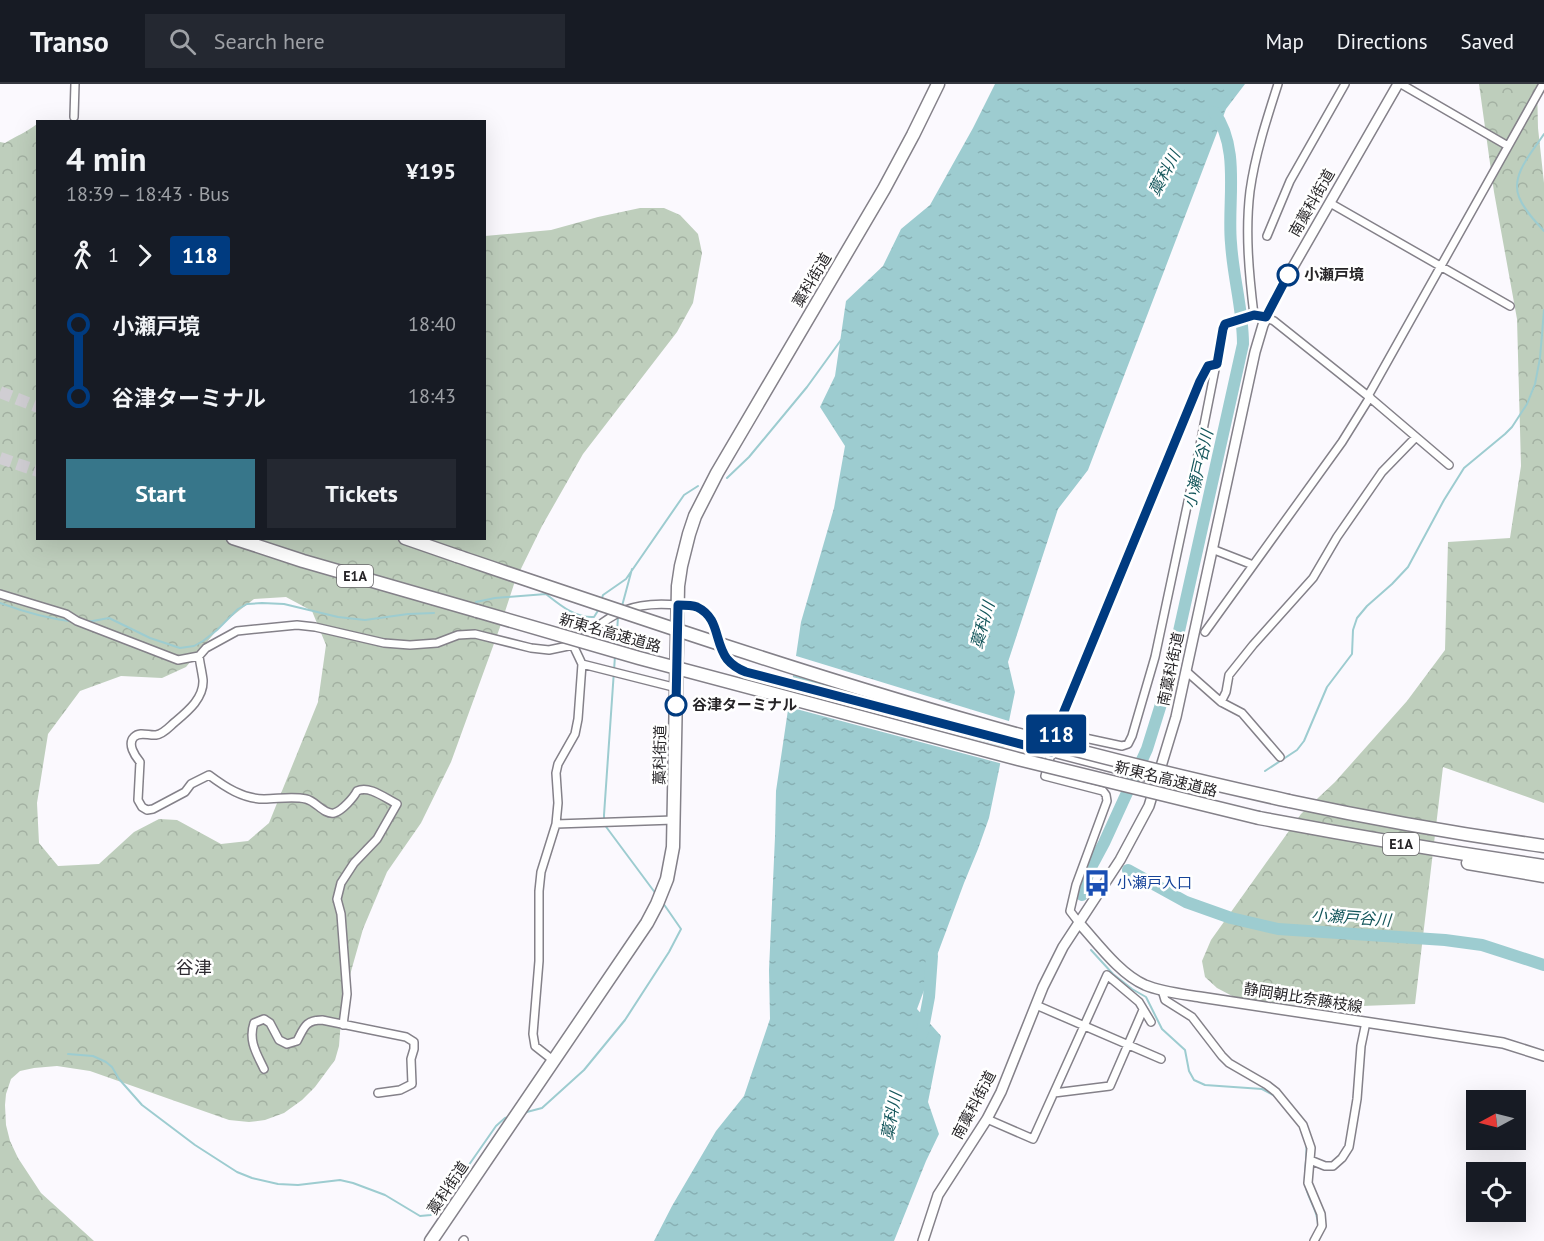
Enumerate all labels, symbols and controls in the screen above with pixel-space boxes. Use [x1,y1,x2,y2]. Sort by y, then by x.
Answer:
search box [145,14,565,68]
text: Transo [30,23,109,60]
icon: search [166,25,199,58]
text: Search here [214,27,325,55]
text: Map [1265,28,1304,55]
text: Directions [1337,28,1428,55]
text: Saved [1461,28,1514,55]
text: 4 min [66,137,147,180]
water label: 藁科川 [1144,145,1185,199]
text: ¥195 [406,157,456,185]
street label: 南藁科街道 [1285,166,1339,240]
text: 18:39 – 18:43 · Bus [66,181,230,207]
icon: walk [66,239,99,272]
icon: forward [128,239,161,272]
text: 1 [108,242,119,268]
text: 118 [182,242,218,269]
street label: 藁科街道 [788,249,835,310]
marker: 小瀬戸境 [1277,264,1299,286]
place label: 小瀬戸境 [1304,265,1364,284]
text: 18:40 [408,311,456,337]
text: 小瀬戸境 [112,312,200,340]
text: 18:43 [408,383,456,409]
text: 谷津ターミナル [112,384,266,412]
water label: 小瀬戸谷川 [1179,426,1217,510]
button: Start [66,459,255,528]
button: Tickets [267,459,456,528]
road number: E1A [337,565,373,587]
water label: 藁科川 [966,597,999,651]
street label: 新東名高速道路 [557,609,663,656]
street label: 南藁科街道 [1153,630,1188,708]
marker: 谷津ターミナル [665,694,687,716]
place label: 谷津ターミナル [692,695,797,714]
line badge: 118 [1022,714,1090,754]
text: 118 [1038,721,1074,748]
street label: 藁科街道 [649,725,670,785]
street label: 新東名高速道路 [1113,757,1219,800]
road number: E1A [1383,833,1419,855]
bus stop icon: 小瀬戸入口 [1082,868,1112,898]
place label: 小瀬戸入口 [1117,873,1192,892]
water label: 小瀬戸谷川 [1310,904,1394,930]
district label: 谷津 [176,956,212,979]
street label: 静岡朝比奈藤枝線 [1242,979,1364,1016]
street label: 南藁科街道 [948,1067,1000,1142]
water label: 藁科川 [877,1089,906,1141]
north arrow [1466,1090,1526,1150]
map controls [1466,1090,1526,1222]
street label: 藁科街道 [423,1158,472,1218]
button: locate [1466,1162,1526,1222]

